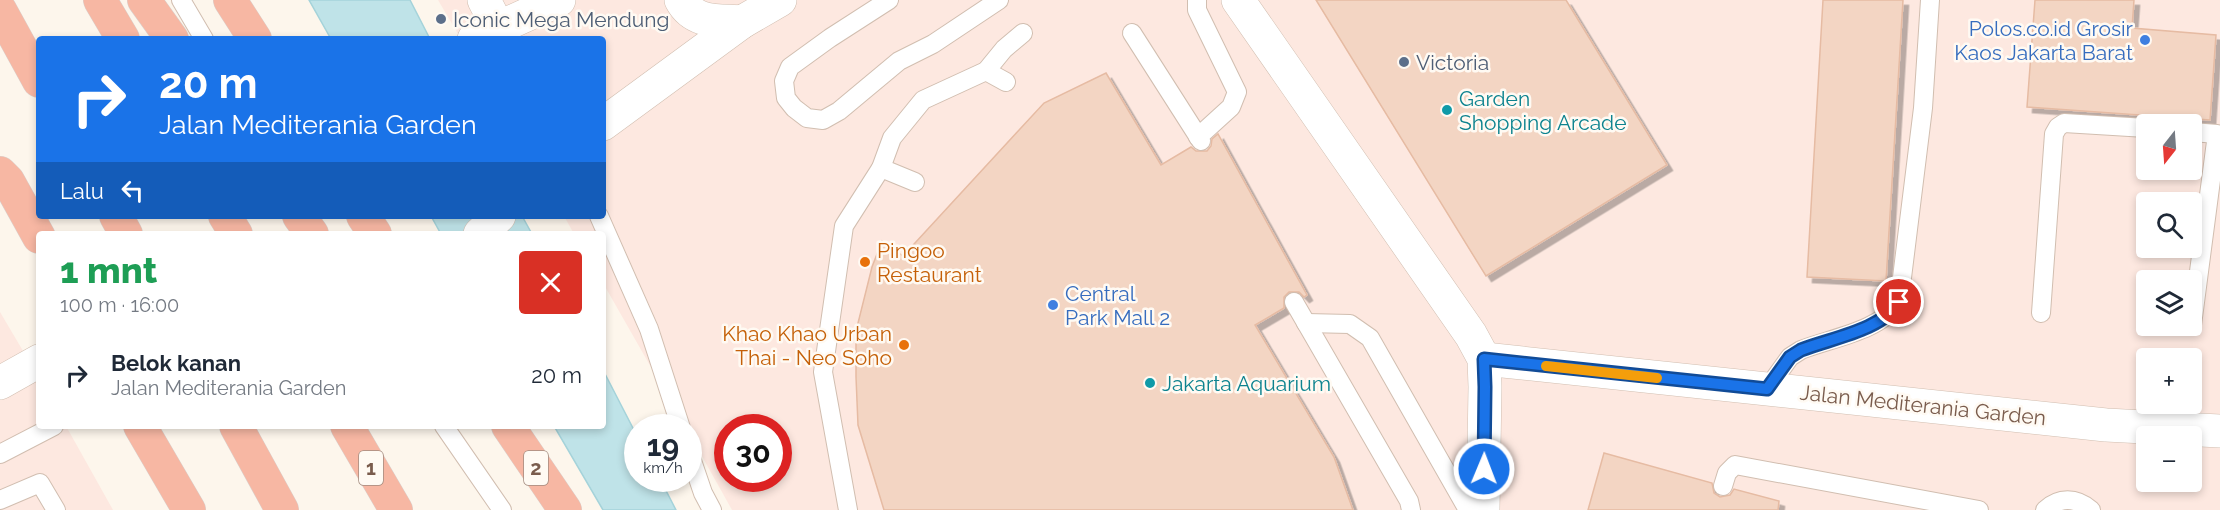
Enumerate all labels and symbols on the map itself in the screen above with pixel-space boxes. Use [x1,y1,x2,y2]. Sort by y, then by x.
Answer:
place label: Iconic Mega Mendung [453,7,670,32]
marker: Iconic Mega Mendung [434,12,448,26]
place label: Polos.co.id Grosir Kaos Jakarta Barat [1954,16,2134,65]
marker: Polos.co.id Grosir Kaos Jakarta Barat [2138,33,2152,47]
place label: Victoria [1416,50,1489,75]
marker: Victoria [1397,55,1411,69]
place label: Garden Shopping Arcade [1459,86,1627,135]
marker: Garden Shopping Arcade [1440,103,1454,117]
north arrow [2136,114,2202,180]
place label: Pingoo Restaurant [877,238,982,287]
marker: Pingoo Restaurant [858,255,872,269]
pin [1873,276,1924,327]
place label: Central Park Mall 2 [1065,281,1170,330]
marker: Central Park Mall 2 [1046,298,1060,312]
place label: Khao Khao Urban Thai - Neo Soho [722,321,892,370]
marker: Khao Khao Urban Thai - Neo Soho [897,338,911,352]
place label: Jakarta Aquarium [1162,371,1331,396]
marker: Jakarta Aquarium [1143,376,1157,390]
street label: Jalan Mediterania Garden [1799,380,2047,430]
speed limit sign: 30 [714,414,792,492]
position arrow [1452,437,1516,501]
road number: 1 [359,451,383,485]
road number: 2 [524,451,548,485]

